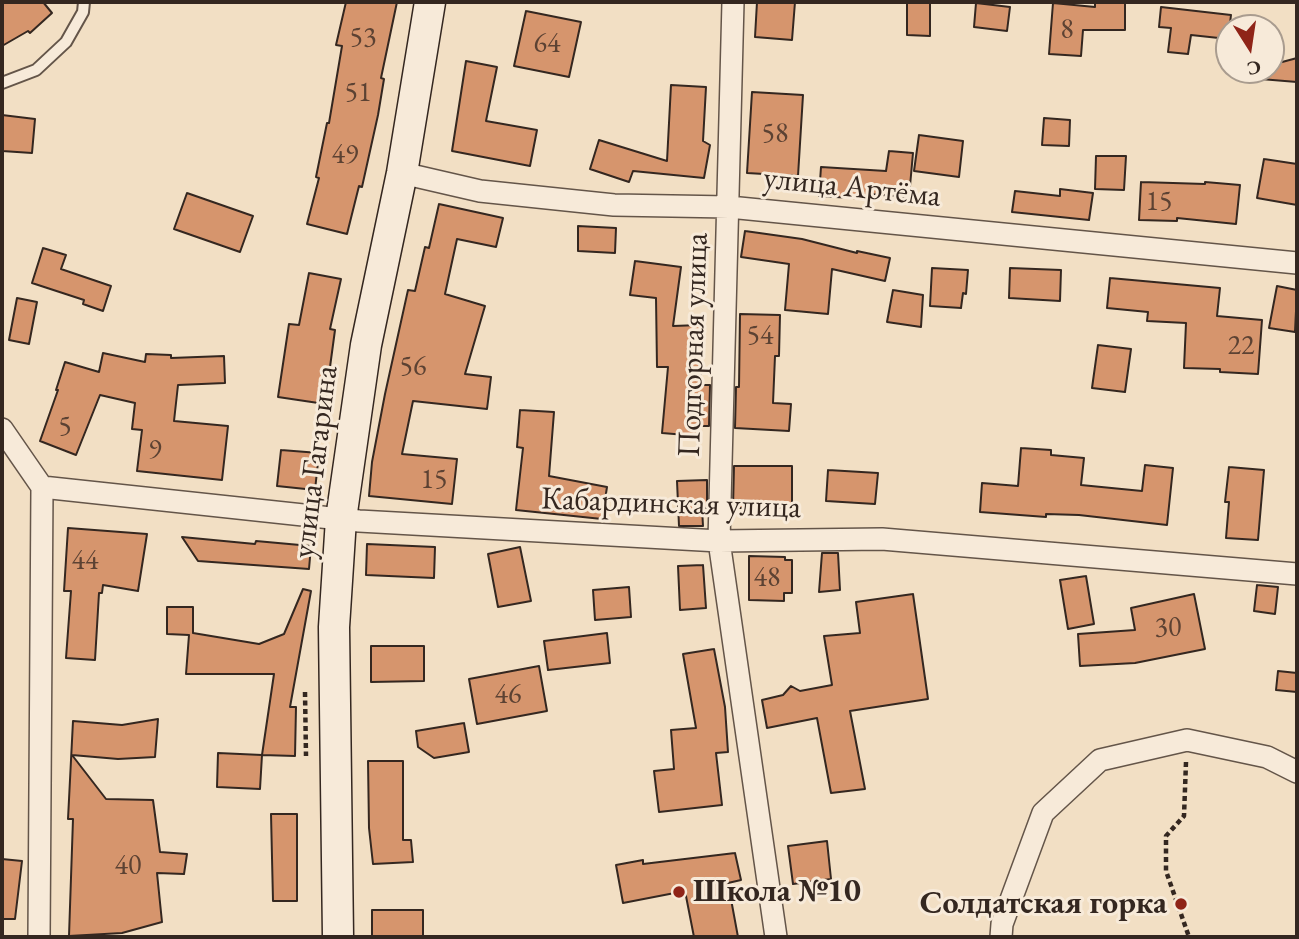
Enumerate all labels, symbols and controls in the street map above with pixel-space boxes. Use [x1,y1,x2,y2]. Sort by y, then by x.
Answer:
house number: 8 [1060,13,1074,47]
north arrow [1215,14,1285,84]
house number: 53 [350,21,376,55]
house number: 64 [534,27,560,61]
text: С [1245,54,1263,82]
house number: 51 [345,76,371,110]
house number: 58 [762,117,788,151]
house number: 49 [332,138,358,172]
street label: улица Артёма [761,160,943,216]
house number: 15 [1146,185,1172,219]
street label: Подгорная улица [671,232,717,458]
house number: 54 [747,319,773,353]
house number: 22 [1228,329,1254,363]
house number: 56 [400,350,426,384]
street label: улица Гагарина [285,363,347,561]
house number: 5 [58,410,72,444]
house number: 9 [148,433,162,467]
house number: 15 [421,463,447,497]
street label: Кабардинская улица [540,480,802,528]
house number: 44 [72,544,98,578]
house number: 48 [754,561,780,595]
house number: 30 [1155,611,1181,645]
house number: 46 [495,678,521,712]
house number: 40 [115,849,141,883]
place label: Школа №10 [693,873,861,911]
marker: Школа №10 [671,884,687,900]
place label: Солдатская горка [920,885,1167,923]
marker: Солдатская горка [1173,896,1189,912]

